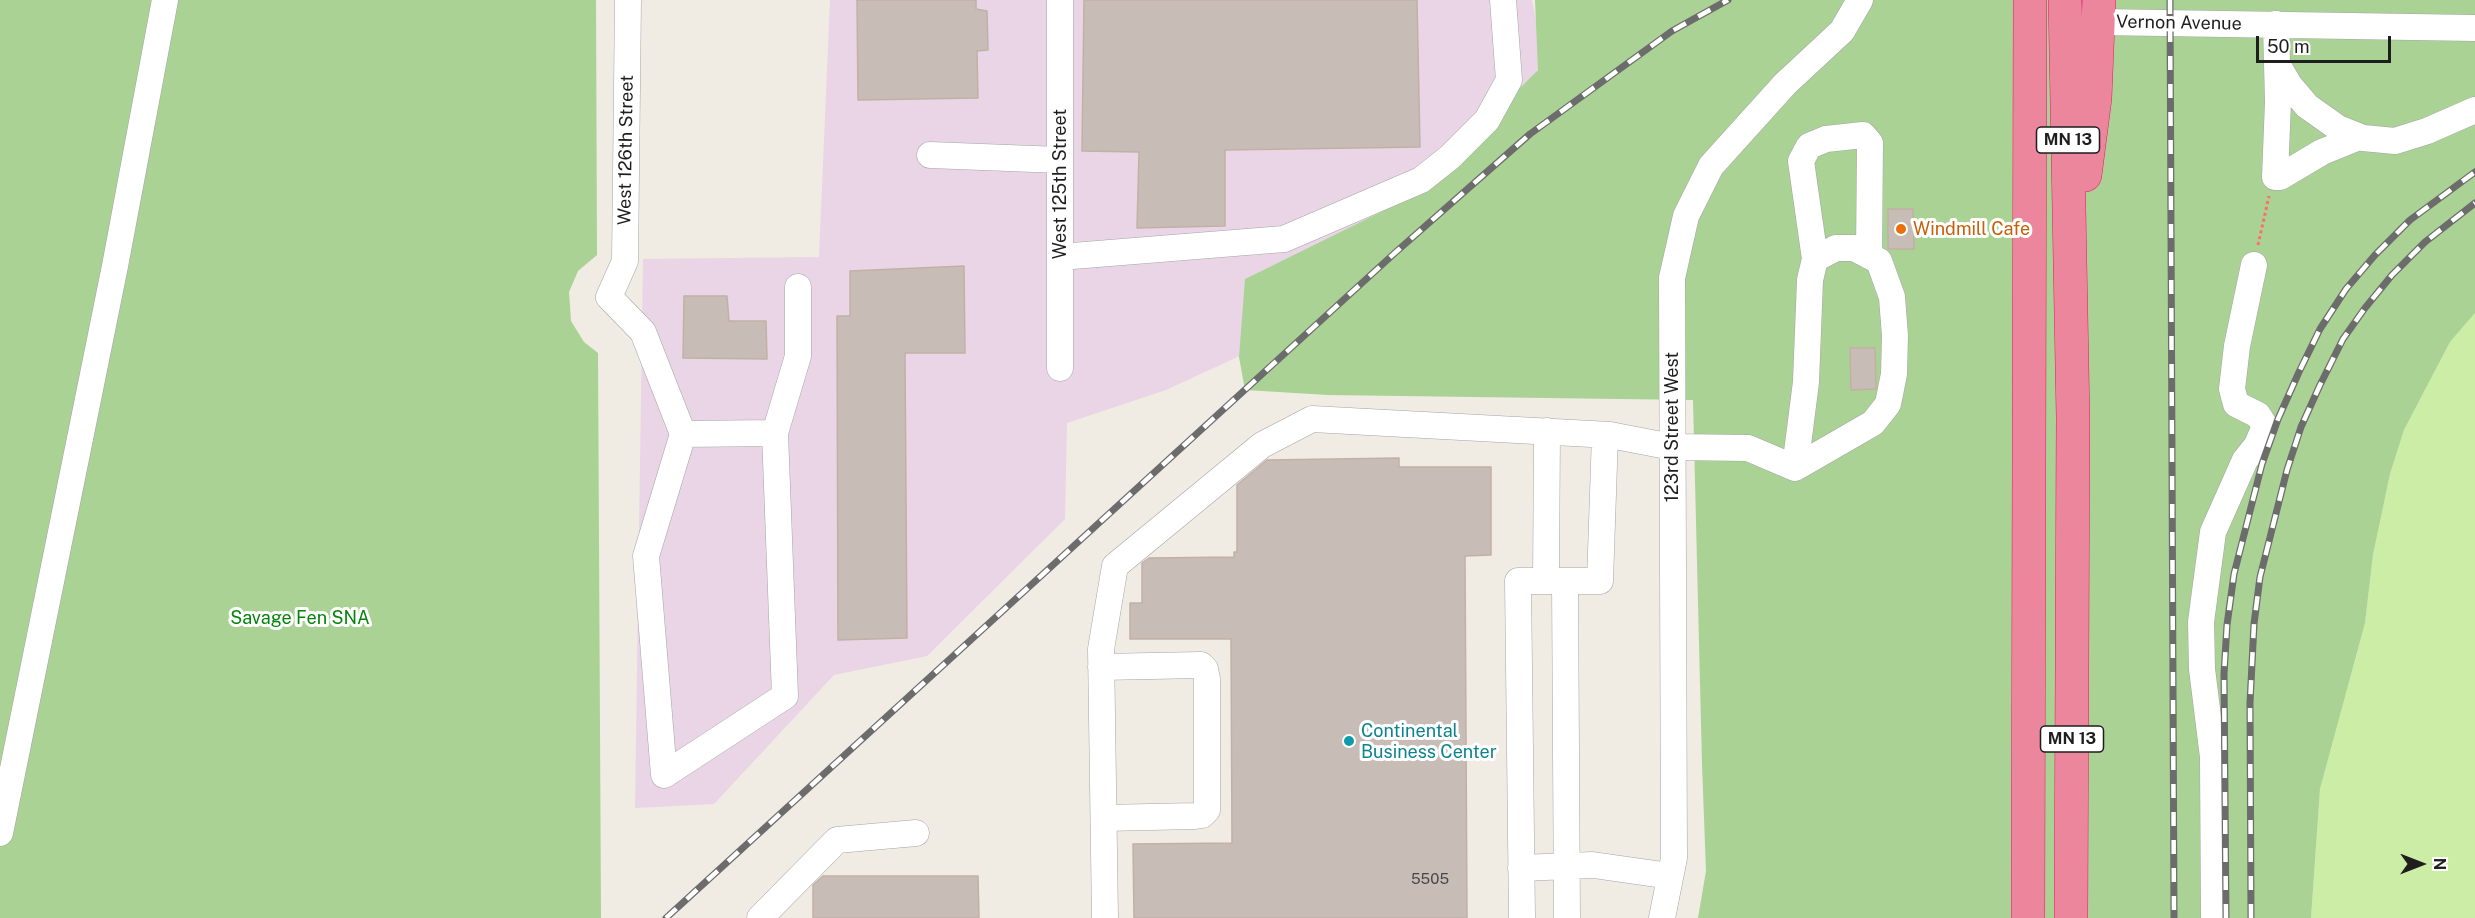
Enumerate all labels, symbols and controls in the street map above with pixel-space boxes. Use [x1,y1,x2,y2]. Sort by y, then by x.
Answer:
street label: Vernon Avenue [2116,11,2242,35]
scale bar [2259,24,2394,62]
text: 50 m [2267,36,2310,57]
street label: West 126th Street [614,75,638,225]
street label: West 125th Street [1049,109,1071,259]
road number: MN 13 [2036,127,2100,153]
place label: Windmill Cafe [1913,218,2030,240]
marker: Windmill Cafe [1894,222,1908,236]
street label: 123rd Street West [1661,352,1683,502]
park label: Savage Fen SNA [230,607,370,629]
place label: Continental Business Center [1361,720,1497,762]
road number: MN 13 [2040,726,2104,752]
marker: Continental Business Center [1342,734,1356,748]
north arrow [2391,834,2451,894]
text: N [2430,858,2449,870]
house number: 5505 [1411,870,1449,888]

